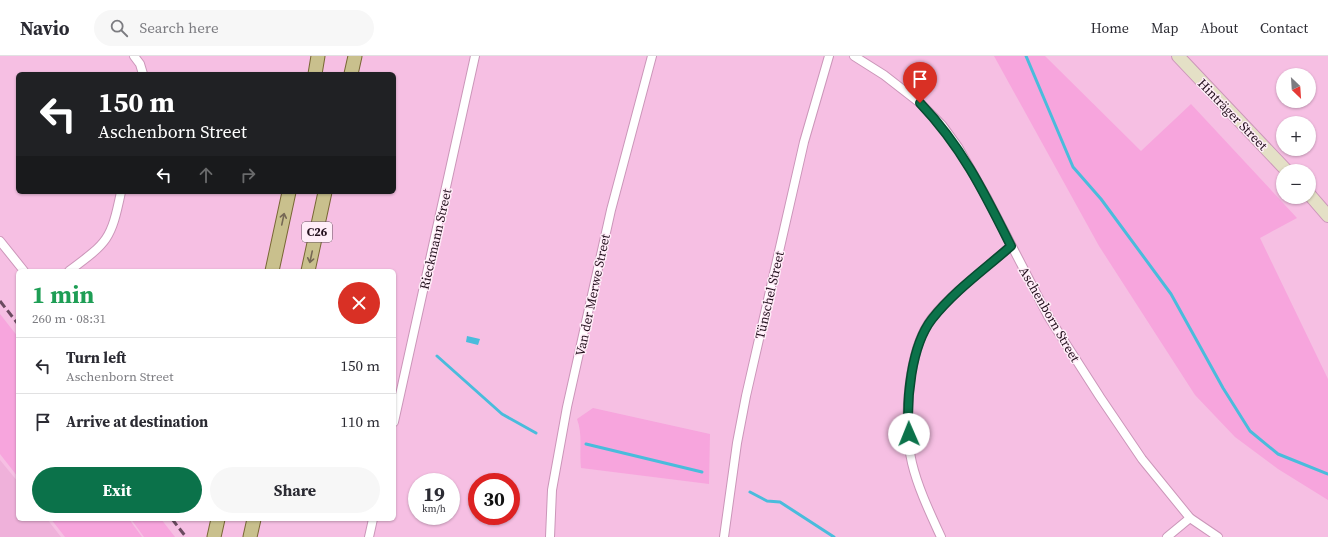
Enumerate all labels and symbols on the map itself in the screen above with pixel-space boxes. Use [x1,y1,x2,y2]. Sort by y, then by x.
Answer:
pin [903,62,937,103]
north arrow [1276,68,1316,108]
street label: Hinträger Street [1194,75,1272,154]
street label: Rieckmann Street [416,186,456,291]
one-way arrow [280,213,288,226]
road number: C26 [302,222,332,242]
street label: Van der Merwe Street [571,232,614,358]
street label: Tünschel Street [751,249,788,341]
one-way arrow [307,251,315,264]
street label: Aschenborn Street [1015,263,1084,366]
position arrow [888,413,930,455]
speed limit sign: 30 [468,473,520,525]

